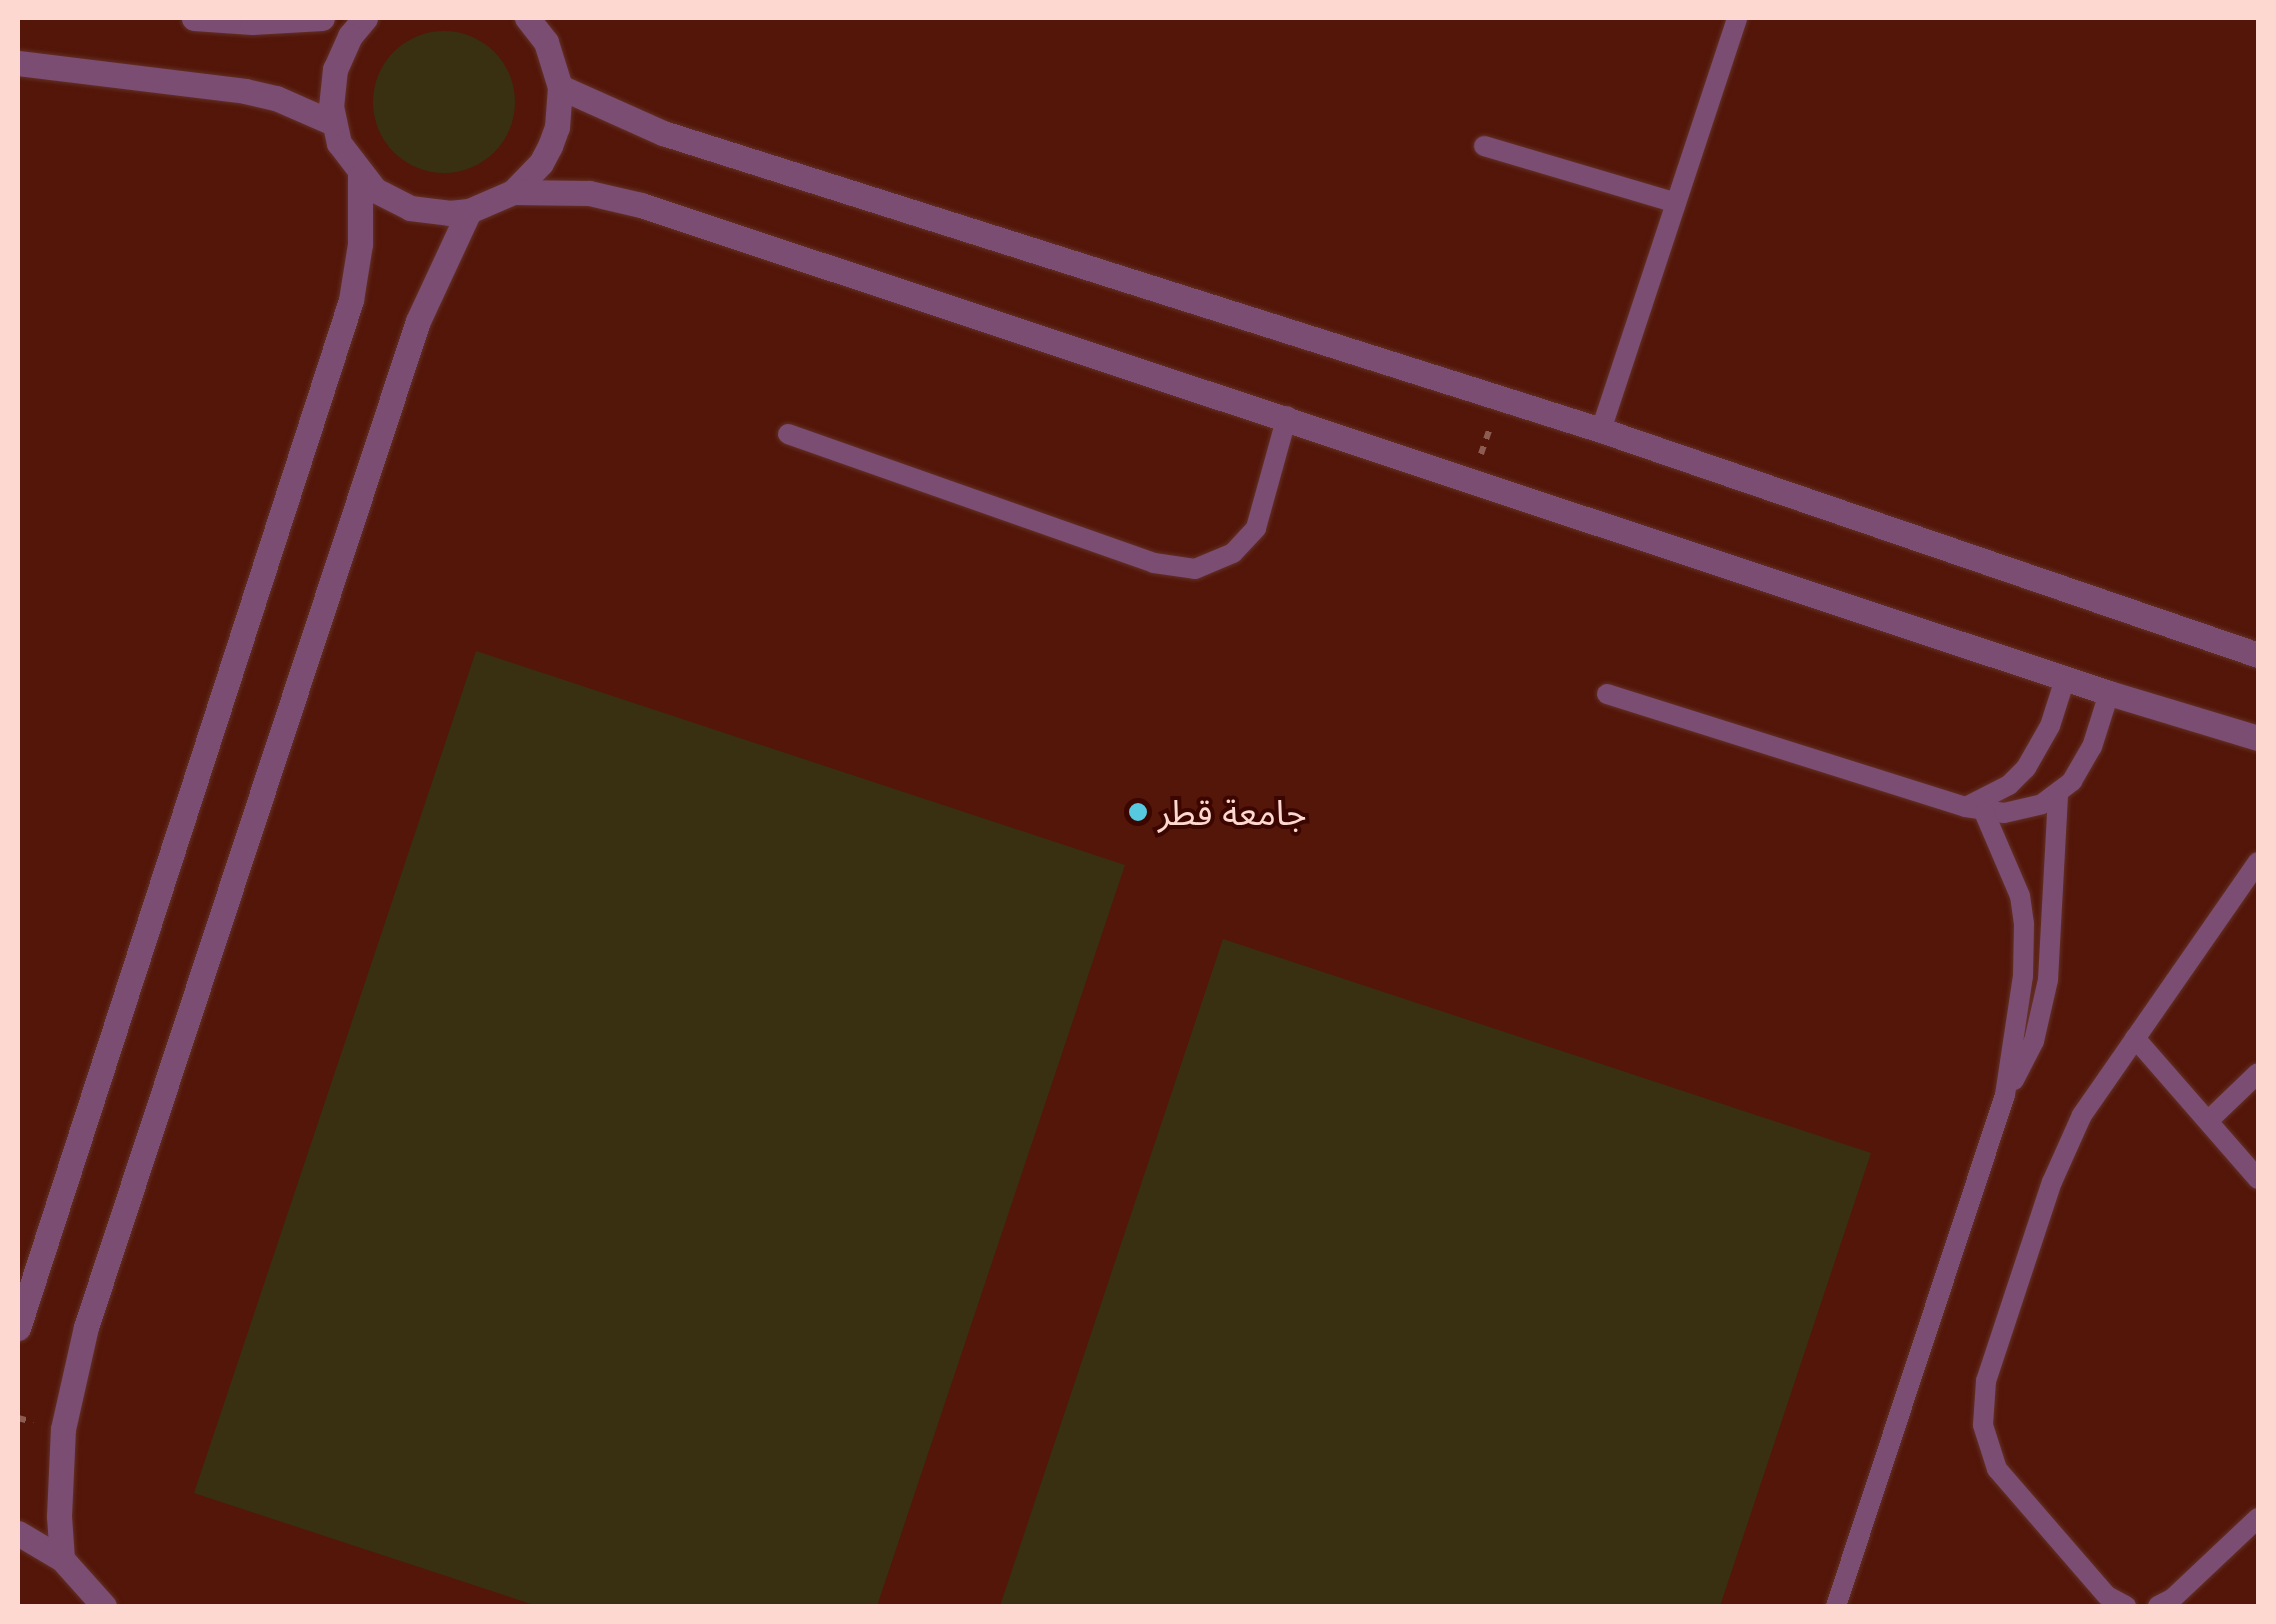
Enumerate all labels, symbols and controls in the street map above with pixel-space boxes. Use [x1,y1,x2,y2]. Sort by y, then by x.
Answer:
place label: جامعة قطر [1158,791,1307,833]
marker: جامعة قطر [1127,801,1149,823]

